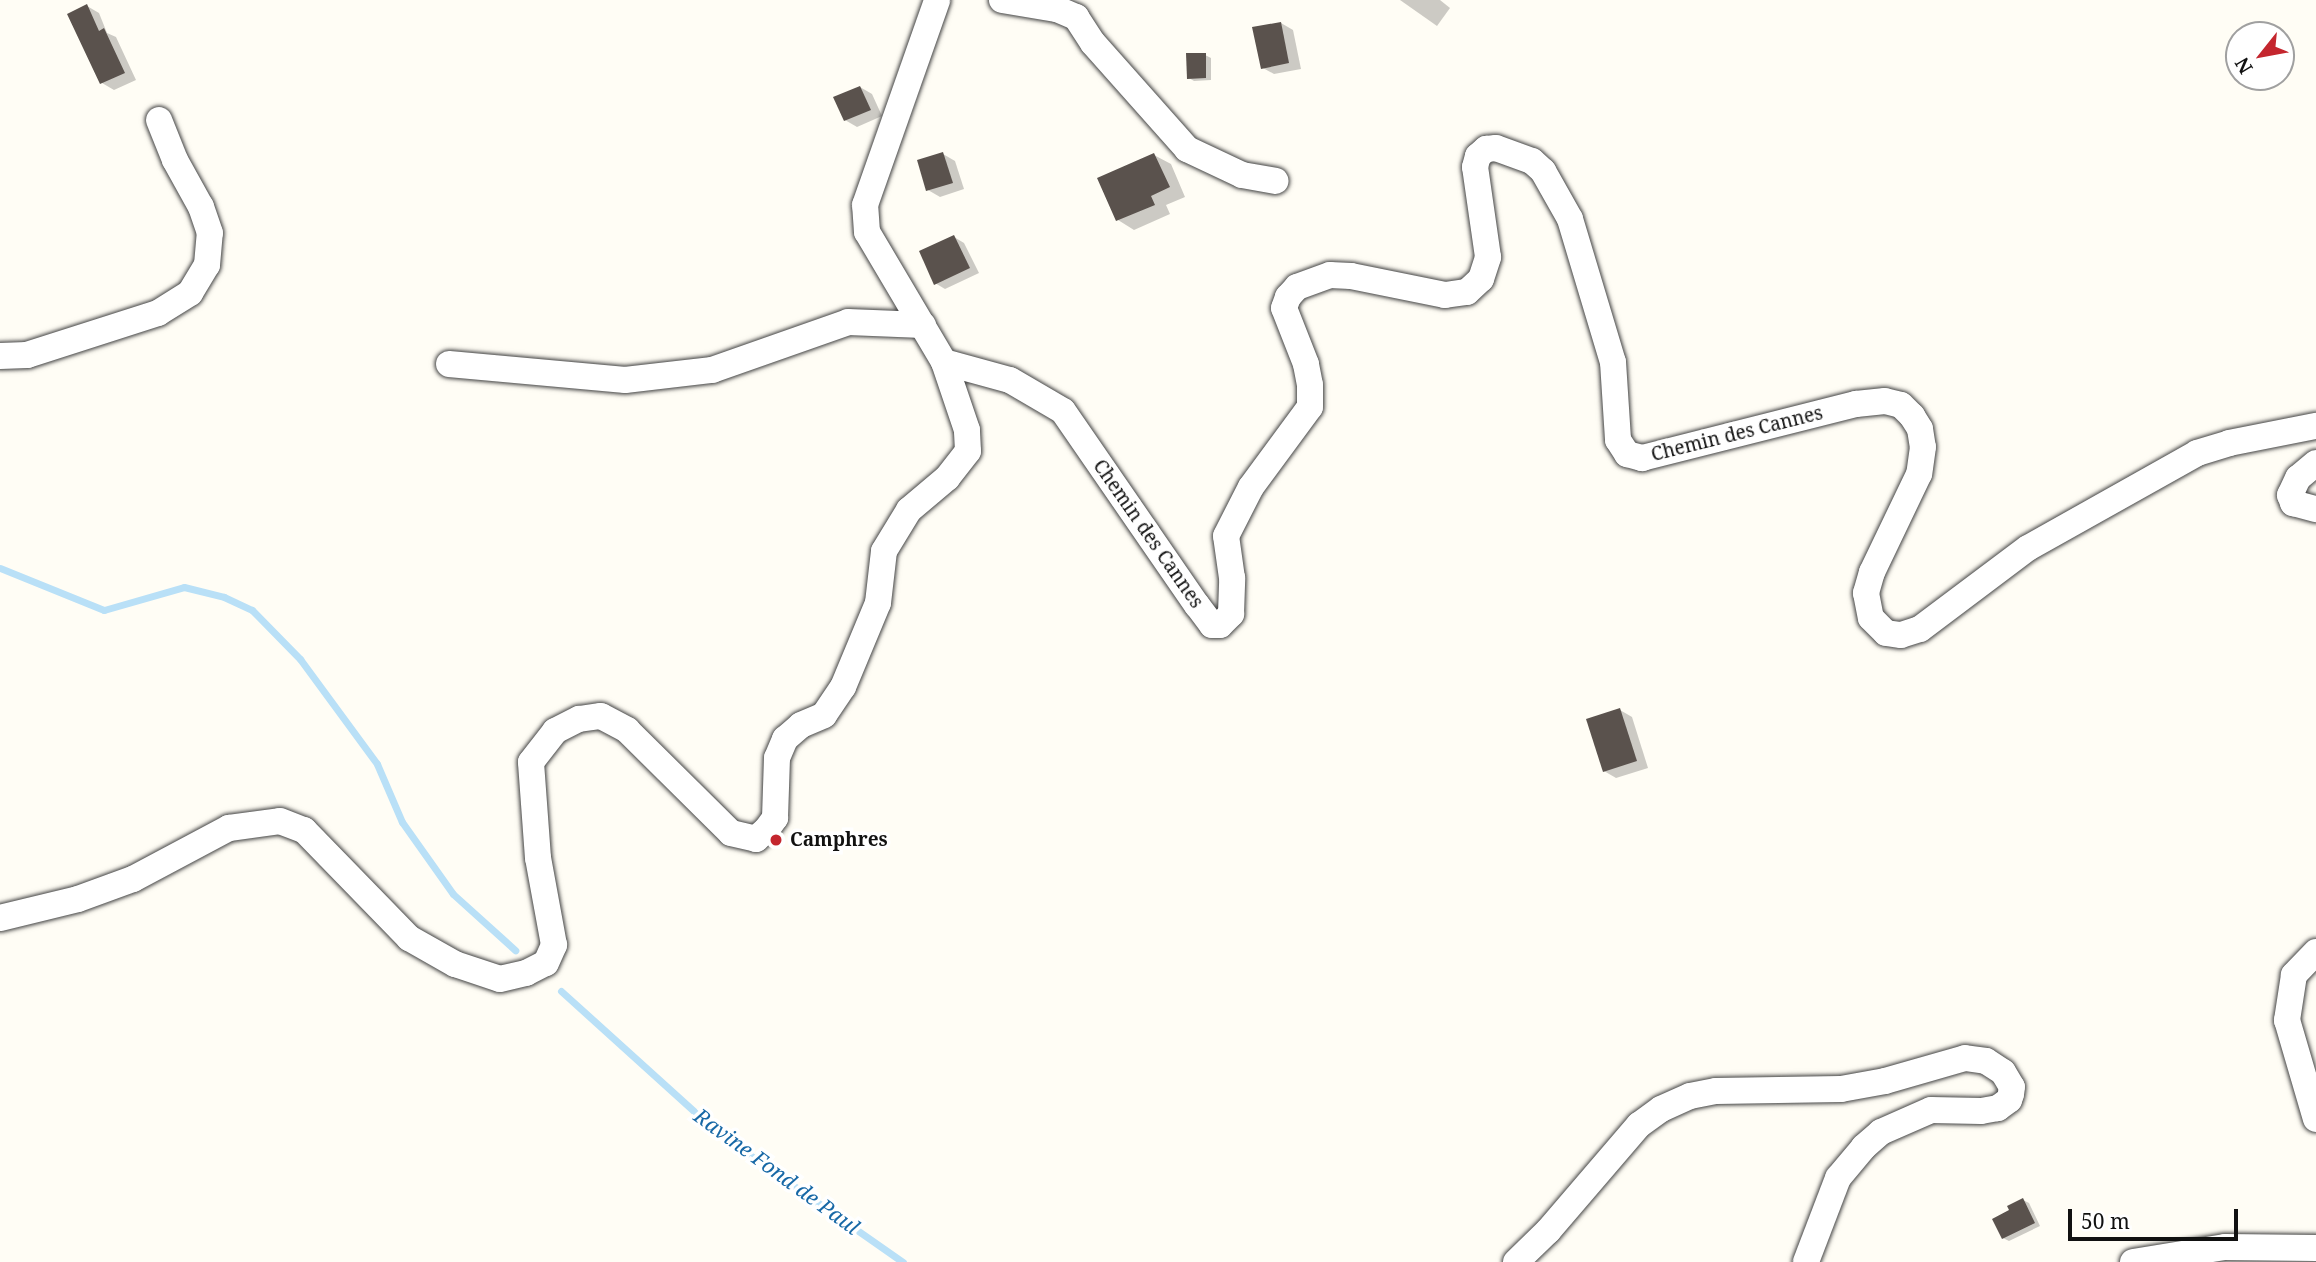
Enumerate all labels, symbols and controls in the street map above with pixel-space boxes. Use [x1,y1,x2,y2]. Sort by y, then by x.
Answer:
north arrow [2225,21,2295,91]
text: N [2229,53,2259,79]
street label: Chemin des Cannes [1649,402,1825,466]
street label: Chemin des Cannes [1088,455,1208,613]
place label: Camphres [790,829,888,851]
marker: Camphres [768,832,784,848]
water label: Ravine Fond de Paul [689,1103,865,1239]
scale bar [2071,1196,2241,1240]
text: 50 m [2081,1207,2130,1235]

